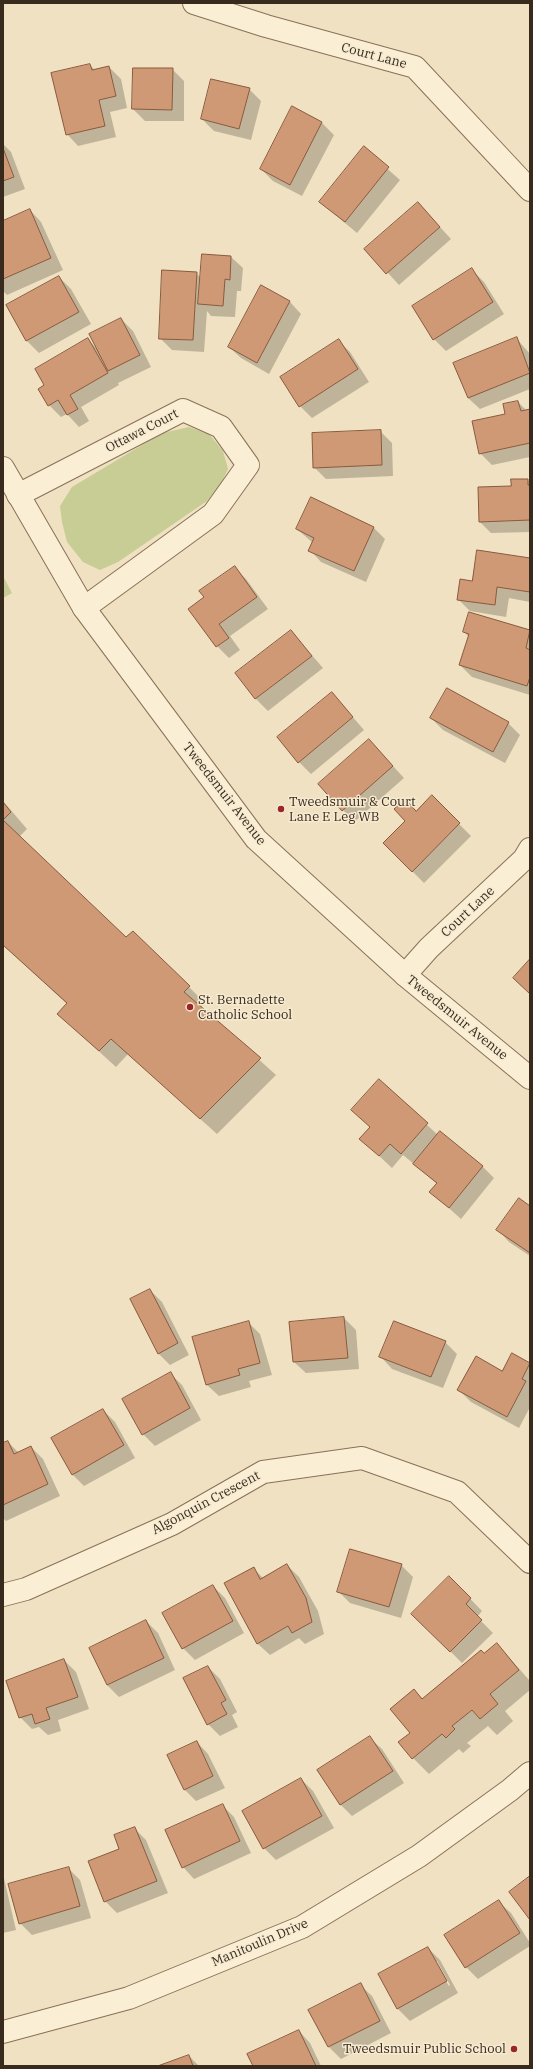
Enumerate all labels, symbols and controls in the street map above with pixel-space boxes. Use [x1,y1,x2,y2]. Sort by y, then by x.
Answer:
street label: Court Lane [339,40,409,72]
street label: Ottawa Court [103,406,181,456]
street label: Tweedsmuir Avenue [179,740,269,848]
place label: Tweedsmuir & Court Lane E Leg WB [289,794,416,825]
marker: Tweedsmuir & Court Lane E Leg WB [276,804,286,814]
street label: Court Lane [438,883,498,941]
street label: Tweedsmuir Avenue [403,972,511,1064]
place label: St. Bernadette Catholic School [198,992,292,1023]
marker: St. Bernadette Catholic School [185,1002,195,1012]
street label: Algonquin Crescent [149,1468,263,1538]
street label: Manitoulin Drive [210,1916,310,1970]
place label: Tweedsmuir Public School [343,2041,506,2057]
marker: Tweedsmuir Public School [509,2044,519,2054]

